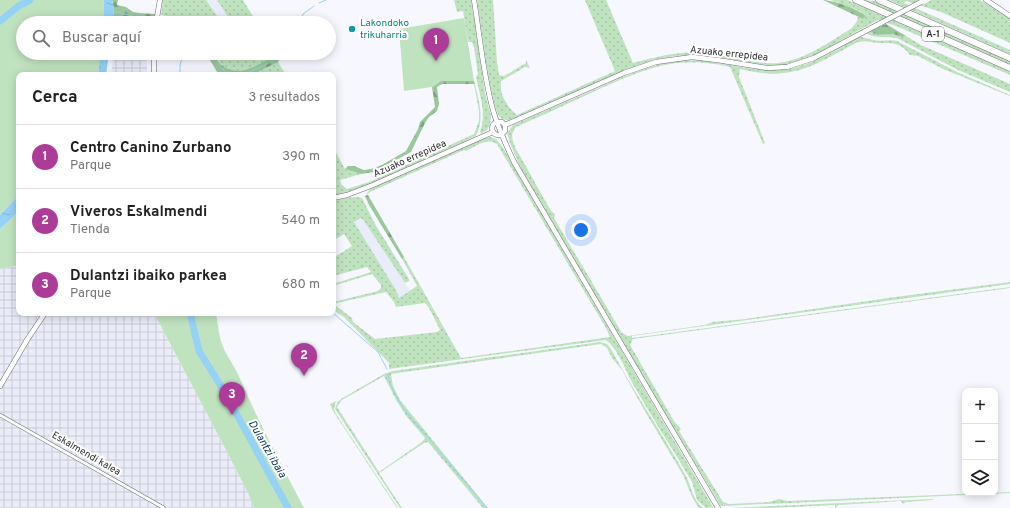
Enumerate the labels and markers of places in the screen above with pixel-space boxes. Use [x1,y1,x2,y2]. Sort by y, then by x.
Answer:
place label: Lakondoko trikuharria [360,17,409,42]
marker: Lakondoko trikuharria [347,24,357,34]
pin: 1 [423,28,449,61]
pin: 2 [291,343,317,376]
pin: 3 [219,382,245,415]

